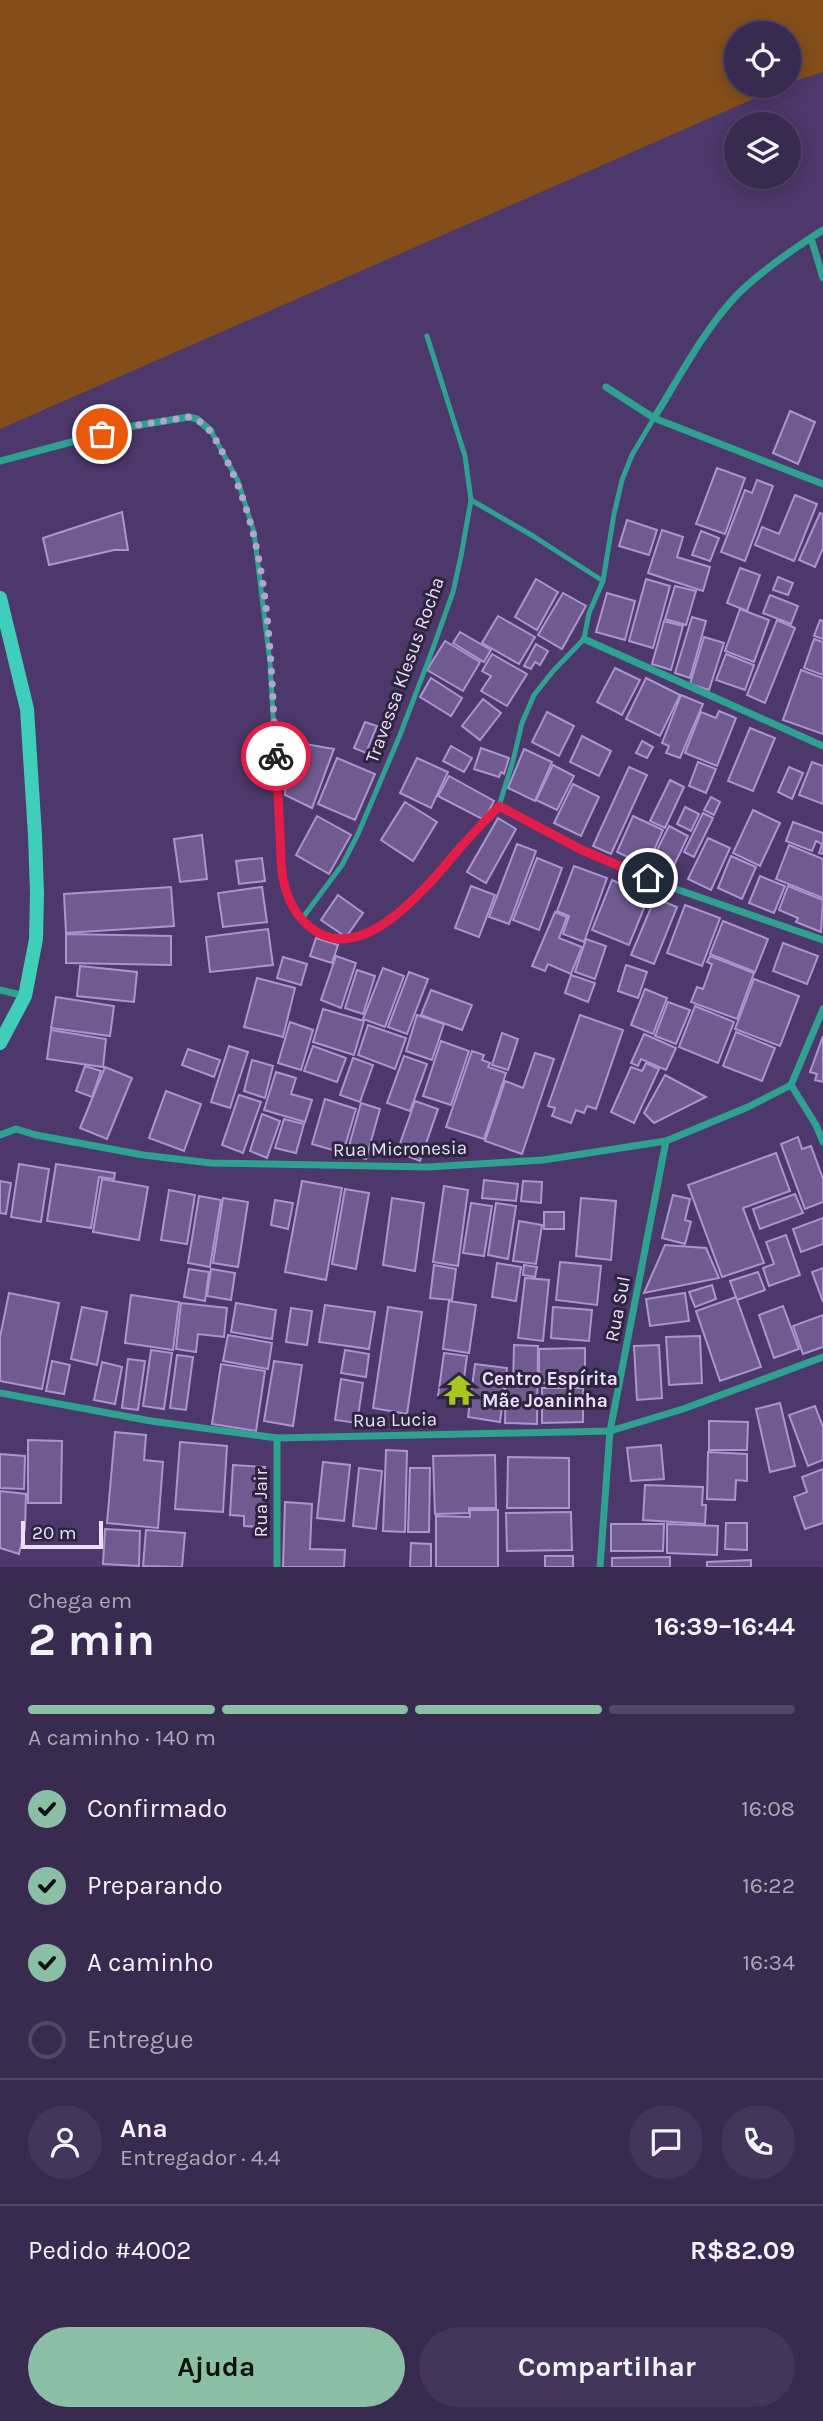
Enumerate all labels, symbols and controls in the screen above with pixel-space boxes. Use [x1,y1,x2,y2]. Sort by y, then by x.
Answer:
map controls [724,21,801,189]
button: locate [724,21,801,98]
button: layers [724,112,801,189]
pin [72,404,132,464]
icon: bag [83,415,121,453]
street label: Travessa Klesus Rocha [361,574,449,766]
courier [241,721,311,791]
icon: bike [257,737,295,775]
pin [618,848,678,908]
icon: home [629,859,667,897]
street label: Rua Micronesia [333,1137,467,1161]
street label: Rua Sul [601,1274,635,1344]
place label: Centro Espírita Mãe Joaninha [482,1368,618,1412]
temple icon: Centro Espírita Mãe Joaninha [442,1373,476,1407]
street label: Rua Lucia [353,1408,437,1432]
street label: Rua Jair [250,1468,272,1537]
scale bar [21,1518,103,1550]
text: 20 m [32,1522,77,1544]
text: Chega em [28,1587,132,1614]
text: 16:39–16:44 [654,1611,795,1642]
text: 2 min [28,1613,155,1667]
text: A caminho · 140 m [28,1724,216,1751]
icon: check [28,1790,66,1828]
text: Confirmado [87,1793,227,1824]
text: 16:08 [741,1795,795,1822]
icon: check [28,1867,66,1905]
text: Preparando [87,1870,223,1901]
text: 16:22 [742,1872,795,1899]
icon: check [28,1944,66,1982]
text: A caminho [87,1947,214,1978]
text: 16:34 [743,1949,795,1976]
text: Entregue [87,2024,194,2055]
button: person [28,2105,102,2179]
button: chat [629,2105,703,2179]
button: phone [721,2105,795,2179]
text: Ana [120,2113,168,2144]
text: Entregador · 4.4 [120,2144,281,2171]
text: Pedido #4002 [28,2235,191,2266]
text: R$82.09 [690,2235,795,2266]
button: Ajuda [28,2327,405,2407]
button: Compartilhar [419,2327,795,2407]

